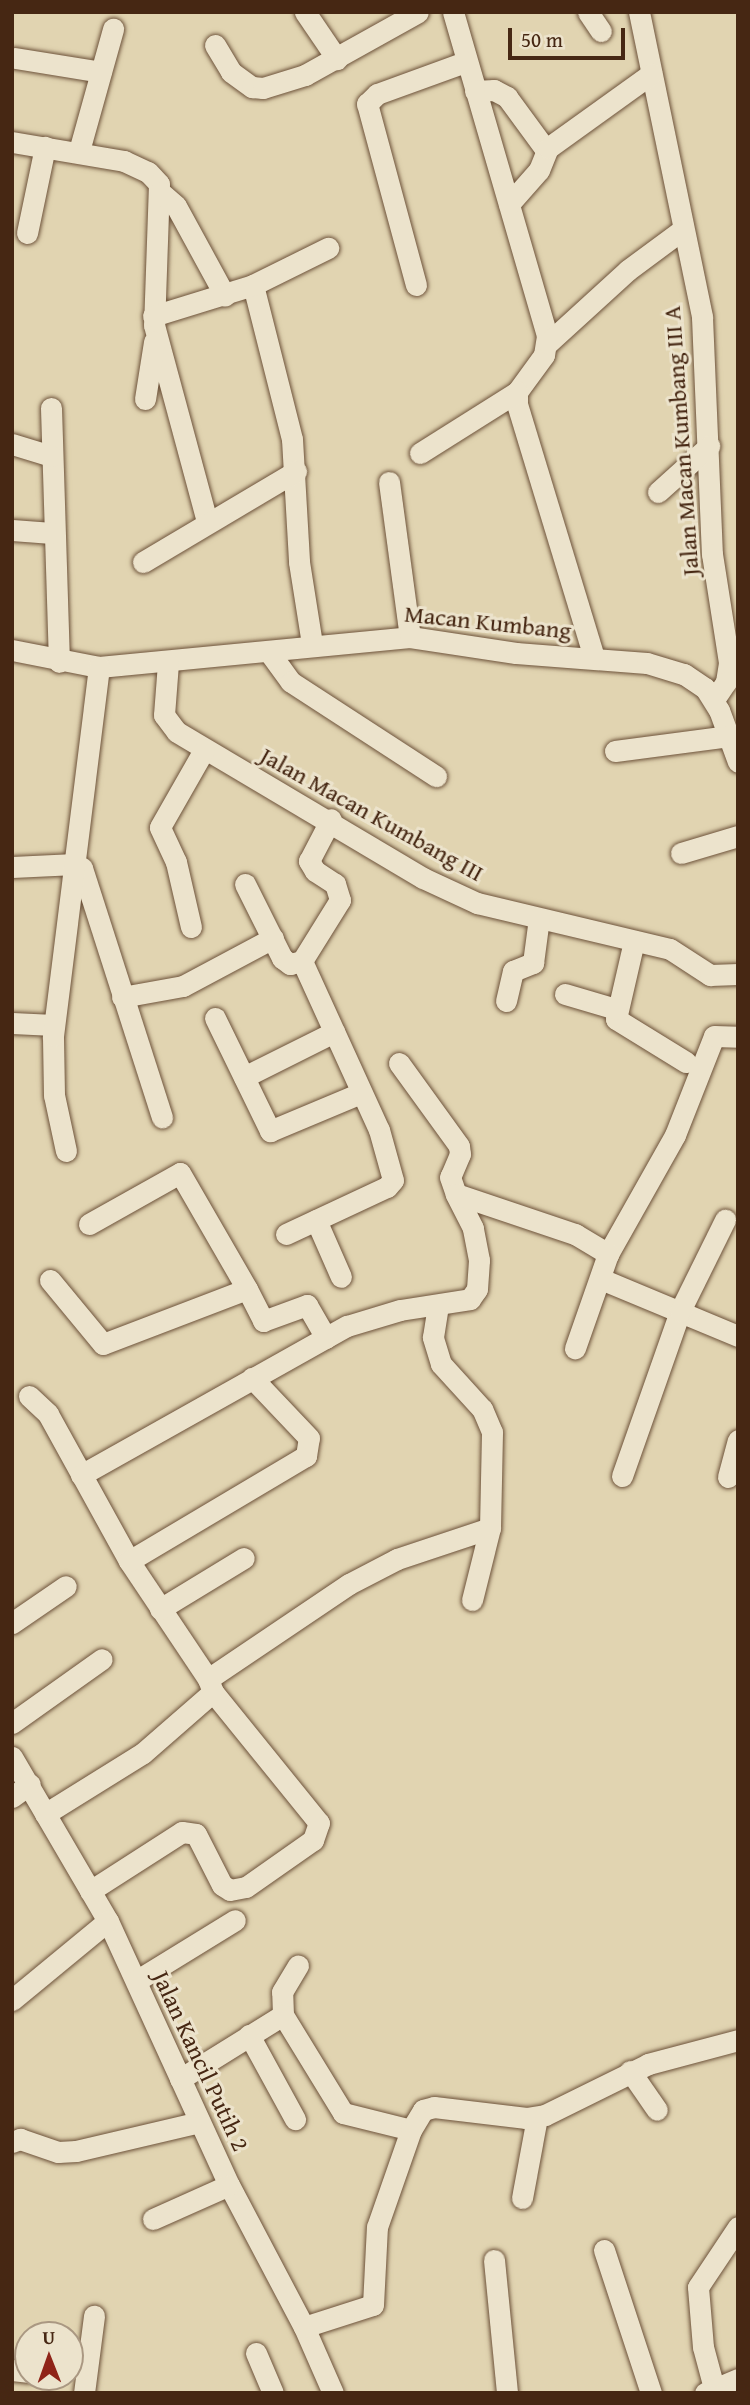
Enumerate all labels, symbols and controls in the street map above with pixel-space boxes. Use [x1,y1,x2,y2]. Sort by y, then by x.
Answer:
scale bar [512,14,629,58]
text: 50 m [521,24,563,55]
street label: Jalan Macan Kumbang III A [657,305,705,577]
street label: Macan Kumbang [403,599,573,645]
street label: Jalan Macan Kumbang III [255,741,489,887]
street label: Jalan Kancil Putih 2 [147,1966,255,2156]
north arrow [14,2321,84,2391]
text: U [42,2323,55,2351]

